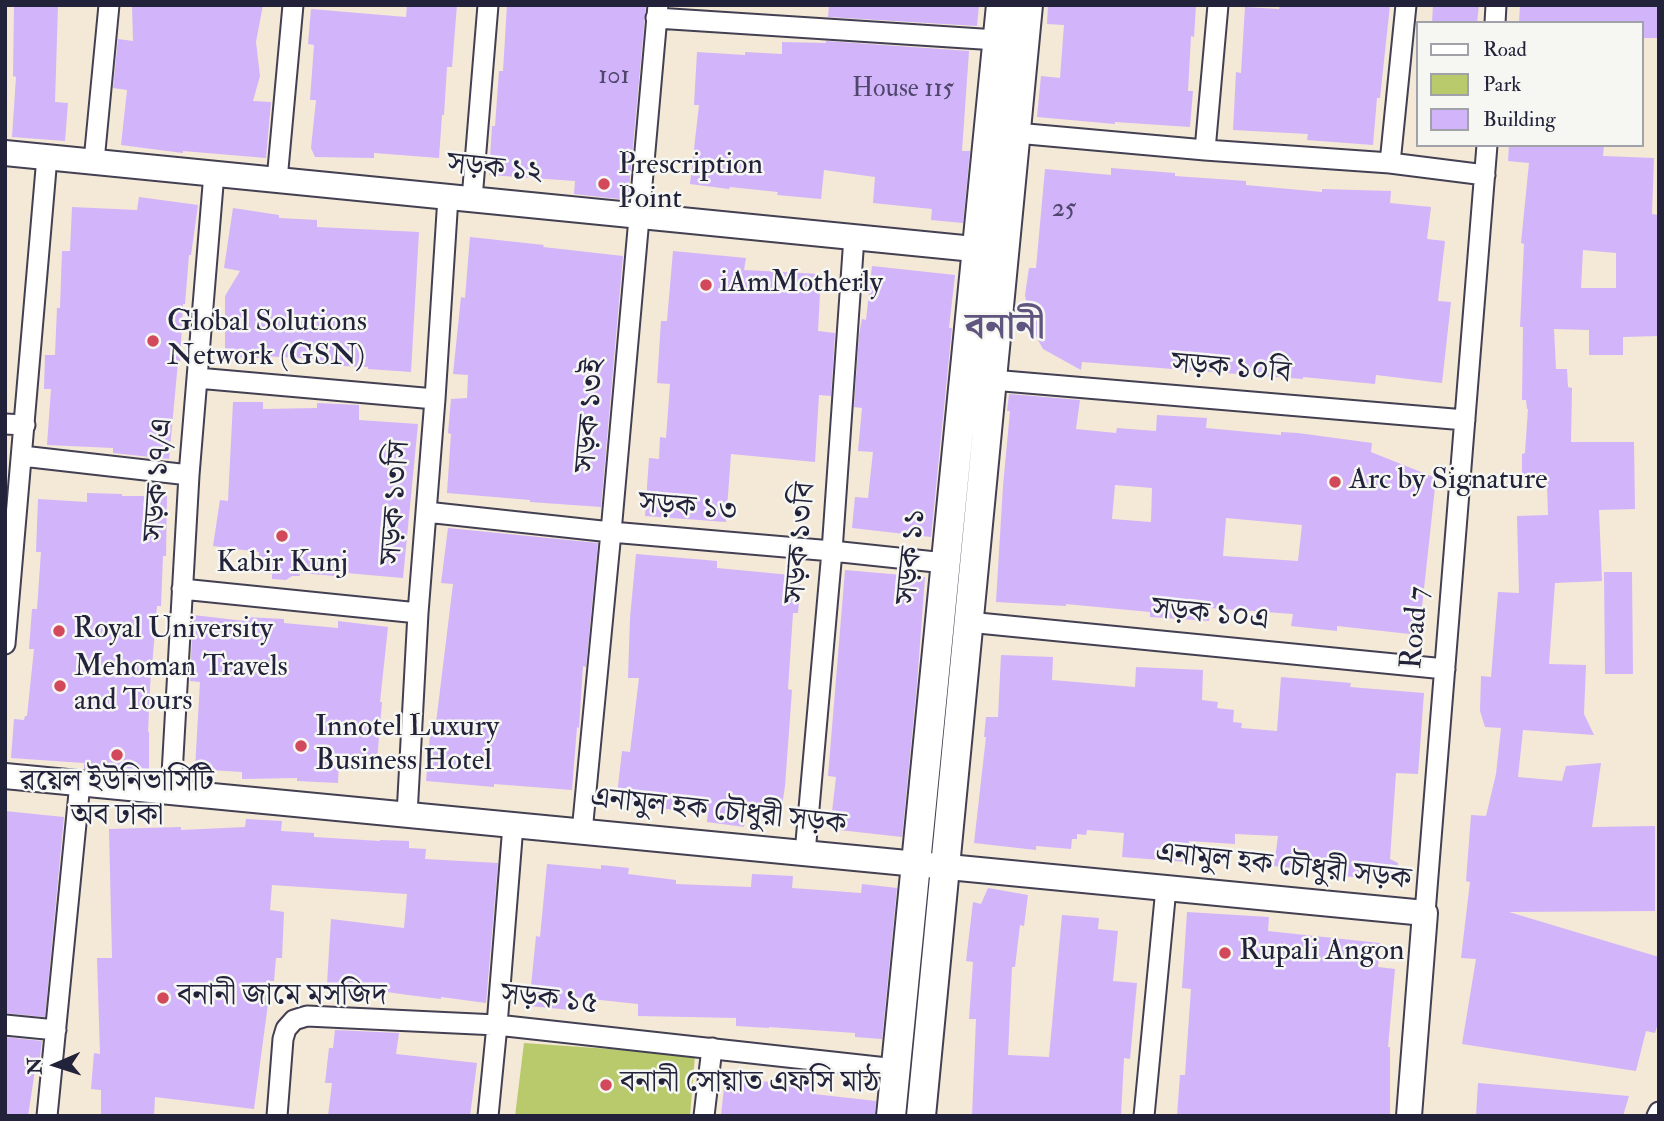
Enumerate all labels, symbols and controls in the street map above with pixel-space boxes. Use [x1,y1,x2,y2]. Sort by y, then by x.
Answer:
legend [1416,21,1643,147]
text: Road [1483,36,1527,63]
house number: 101 [598,61,630,93]
text: Park [1483,71,1521,98]
house number: House 115 [852,74,954,106]
text: Building [1483,106,1556,133]
street label: সড়ক ১২ [445,147,543,193]
place label: Prescription Point [618,149,763,220]
marker: Prescription Point [596,176,612,192]
house number: 25 [1052,194,1076,226]
place label: iAmMotherly [720,267,883,303]
marker: iAmMotherly [698,277,714,293]
place label: Global Solutions Network (GSN) [167,306,367,376]
district label: বনানী [965,308,1045,352]
marker: Global Solutions Network (GSN) [145,333,161,349]
street label: সড়ক ১০বি [1170,347,1292,393]
street label: সড়ক ১৩ই [569,358,615,474]
street label: সড়ক ১৭/এ [138,417,182,543]
street label: সড়ক ১৩সি [375,440,419,566]
place label: Arc by Signature [1349,464,1548,500]
marker: Arc by Signature [1327,474,1343,490]
street label: সড়ক ১৩বি [779,481,825,605]
street label: সড়ক ১৩ [637,487,739,531]
street label: সড়ক ১১ [890,508,936,606]
marker: Kabir Kunj [274,528,290,544]
place label: Kabir Kunj [216,547,348,583]
street label: Road 7 [1395,585,1439,671]
street label: সড়ক ১০এ [1150,592,1270,640]
place label: Royal University [73,613,273,649]
marker: Royal University [51,623,67,639]
place label: Mehoman Travels and Tours [74,651,288,722]
marker: Mehoman Travels and Tours [52,678,68,694]
place label: Innotel Luxury Business Hotel [315,711,499,782]
marker: Innotel Luxury Business Hotel [293,738,309,754]
marker: রয়েল ইউনিভার্সিটি অব ঢাকা [109,747,125,763]
place label: রয়েল ইউনিভার্সিটি অব ঢাকা [20,766,214,836]
street label: এনামুল হক চৌধুরী সড়ক [588,782,848,844]
street label: এনামুল হক চৌধুরী সড়ক [1153,837,1413,899]
place label: Rupali Angon [1239,935,1404,971]
marker: Rupali Angon [1217,945,1233,961]
street label: সড়ক ১৫ [499,978,599,1024]
place label: বনানী জামে মসজিদ [177,980,387,1016]
marker: বনানী জামে মসজিদ [155,990,171,1006]
north arrow [21,1030,91,1100]
text: N [23,1057,47,1075]
place label: বনানী সোয়াত এফসি মাঠ [620,1067,880,1103]
marker: বনানী সোয়াত এফসি মাঠ [598,1077,614,1093]

